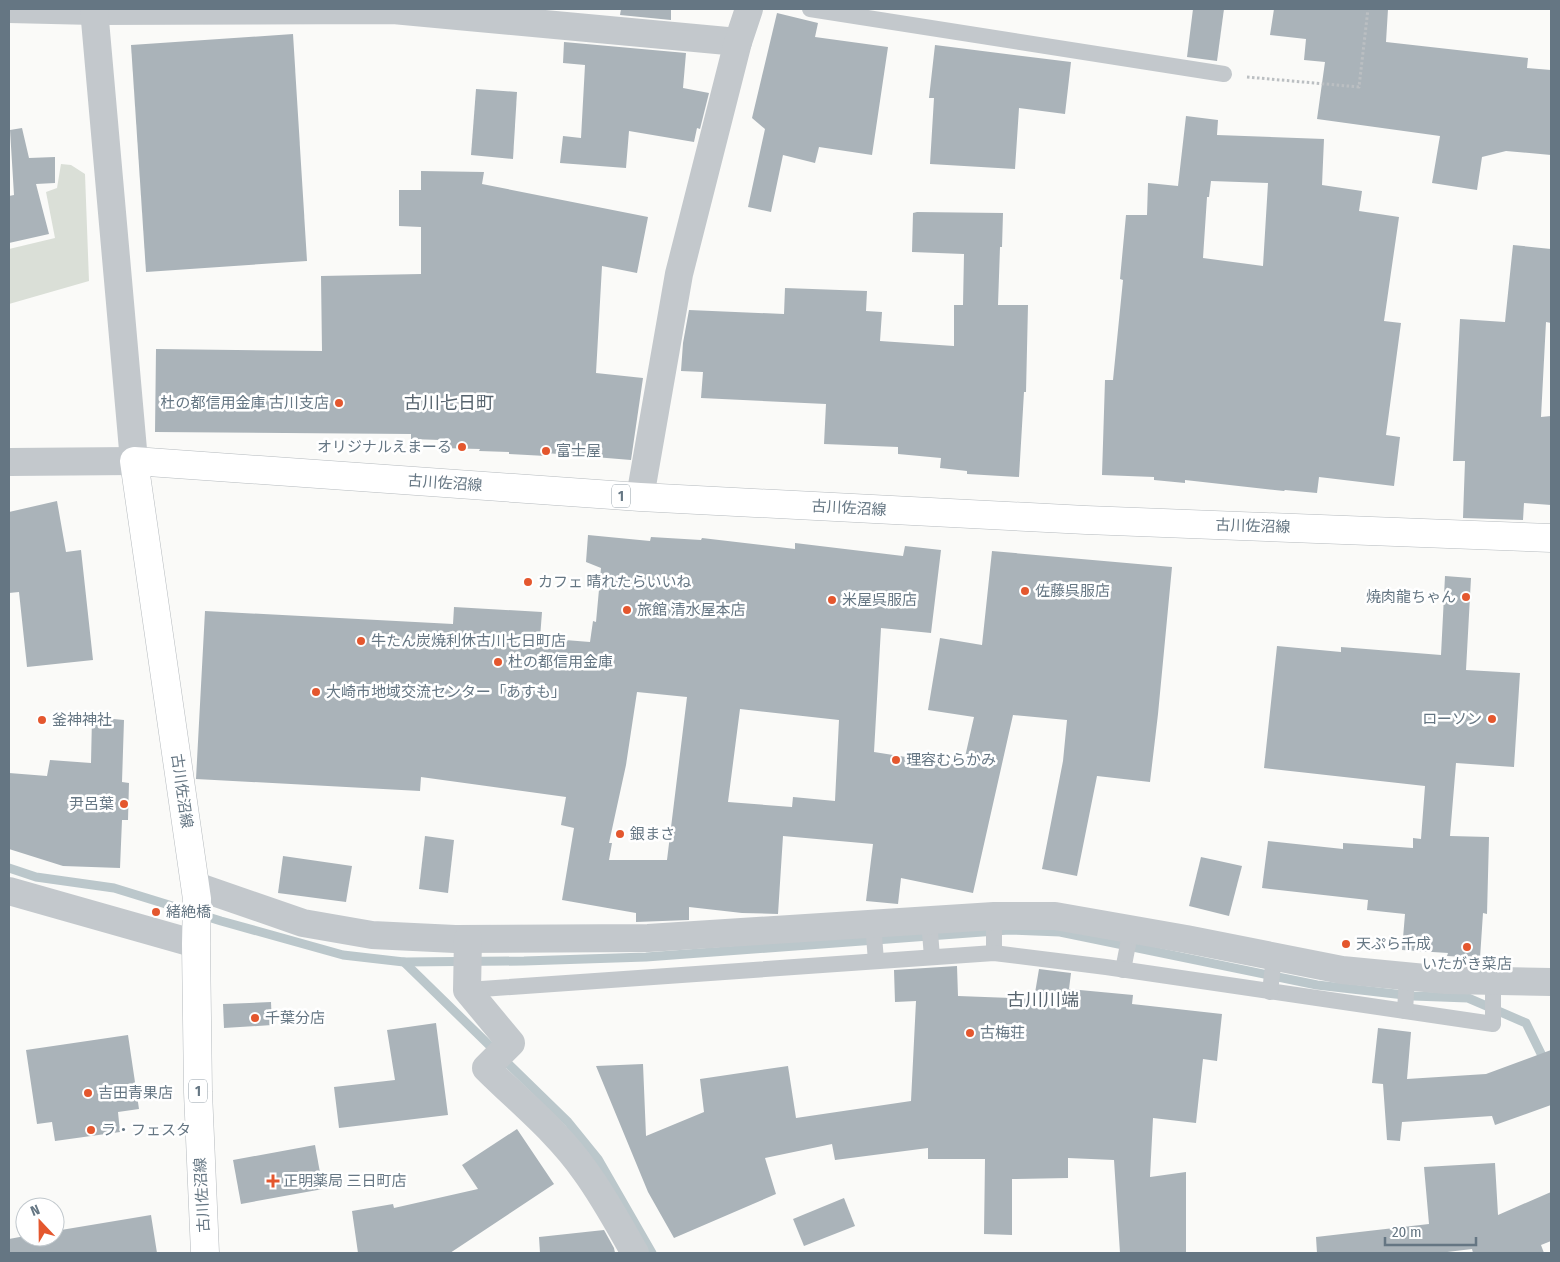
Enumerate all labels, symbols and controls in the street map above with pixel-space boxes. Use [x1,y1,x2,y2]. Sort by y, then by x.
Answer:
district label: 古川七日町 [404,392,494,414]
place label: 杜の都信用金庫 古川支店 [160,394,329,412]
marker: 杜の都信用金庫 古川支店 [333,397,345,409]
place label: オリジナルえまーる [317,438,452,456]
marker: オリジナルえまーる [456,441,468,453]
place label: 富士屋 [556,442,601,460]
marker: 富士屋 [540,445,552,457]
street label: 古川佐沼線 [407,471,483,495]
road number: 1 [612,484,630,508]
street label: 古川佐沼線 [811,497,887,519]
street label: 古川佐沼線 [1215,516,1291,536]
place label: カフェ 晴れたらいいね [538,573,692,591]
marker: カフェ 晴れたらいいね [522,576,534,588]
place label: 佐藤呉服店 [1035,582,1110,600]
marker: 佐藤呉服店 [1019,585,1031,597]
place label: 焼肉龍ちゃん [1366,588,1456,606]
place label: 米屋呉服店 [842,591,917,609]
marker: 焼肉龍ちゃん [1460,591,1472,603]
marker: 米屋呉服店 [826,594,838,606]
place label: 旅館 清水屋本店 [637,601,746,619]
marker: 旅館 清水屋本店 [621,604,633,616]
place label: 牛たん炭焼利休古川七日町店 [371,632,566,650]
marker: 牛たん炭焼利休古川七日町店 [355,635,367,647]
place label: 杜の都信用金庫 [508,653,613,671]
marker: 杜の都信用金庫 [492,656,504,668]
place label: 大崎市地域交流センター「あすも」 [326,683,566,701]
marker: 大崎市地域交流センター「あすも」 [310,686,322,698]
place label: ローソン [1422,710,1482,728]
place label: 釜神神社 [52,711,112,729]
marker: ローソン [1486,713,1498,725]
marker: 釜神神社 [36,714,48,726]
place label: 理容むらかみ [906,751,996,769]
street label: 古川佐沼線 [168,753,196,829]
marker: 理容むらかみ [890,754,902,766]
place label: 尹呂葉 [69,795,114,813]
marker: 尹呂葉 [118,798,130,810]
place label: 銀まさ [630,825,675,843]
marker: 銀まさ [614,828,626,840]
place label: 緒絶橋 [166,903,211,921]
marker: 緒絶橋 [150,906,162,918]
place label: 天ぷら千成 [1356,935,1431,953]
marker: 天ぷら千成 [1340,938,1352,950]
marker: いたがき菜店 [1461,941,1473,953]
place label: いたがき菜店 [1422,955,1512,973]
district label: 古川川端 [1007,989,1079,1011]
place label: 千葉分店 [265,1009,325,1027]
marker: 千葉分店 [249,1012,261,1024]
place label: 古梅荘 [980,1024,1025,1042]
marker: 古梅荘 [964,1027,976,1039]
road number: 1 [189,1080,207,1102]
place label: 吉田青果店 [98,1084,173,1102]
marker: 吉田青果店 [82,1087,94,1099]
place label: ラ・フェスタ [101,1121,191,1139]
marker: ラ・フェスタ [85,1124,97,1136]
street label: 古川佐沼線 [191,1157,213,1233]
place label: 正明薬局 三日町店 [283,1172,407,1190]
marker: 正明薬局 三日町店 [267,1175,279,1187]
north arrow [15,1197,65,1247]
text: N [28,1201,42,1220]
scale bar [1385,1214,1476,1246]
text: 20 m [1392,1223,1422,1241]

